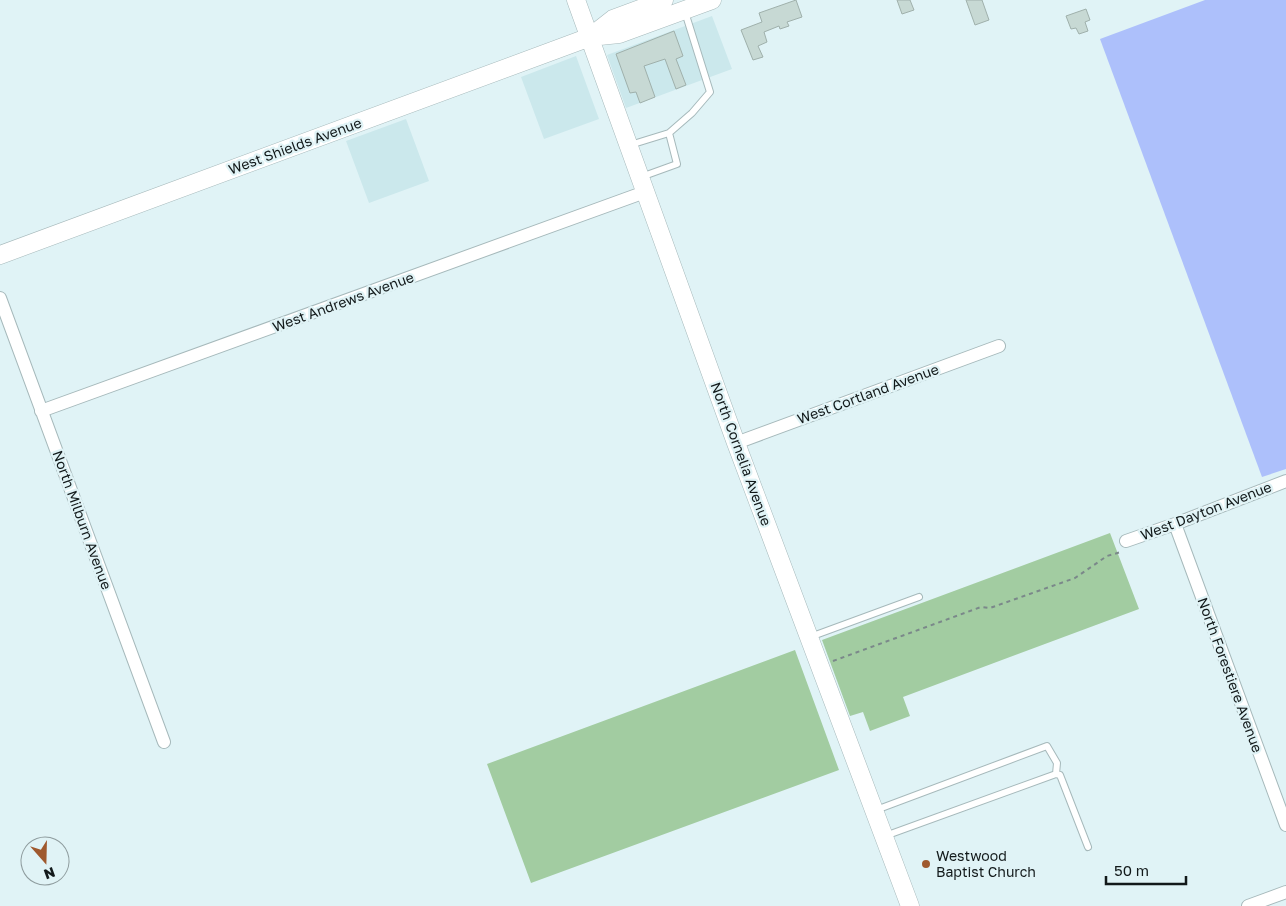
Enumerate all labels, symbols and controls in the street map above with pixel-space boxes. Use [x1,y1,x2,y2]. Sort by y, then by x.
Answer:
street label: West Shields Avenue [226,114,364,178]
street label: West Andrews Avenue [270,268,416,335]
street label: West Cortland Avenue [795,360,941,427]
street label: North Cornelia Avenue [708,380,775,528]
street label: North Milburn Avenue [49,448,116,592]
street label: West Dayton Avenue [1138,478,1274,543]
street label: North Forestiere Avenue [1194,595,1266,755]
north arrow [20,836,70,886]
place label: Westwood Baptist Church [936,847,1036,880]
scale bar [1106,854,1186,886]
marker: Westwood Baptist Church [920,858,932,870]
text: 50 m [1114,861,1149,879]
text: N [42,864,58,883]

